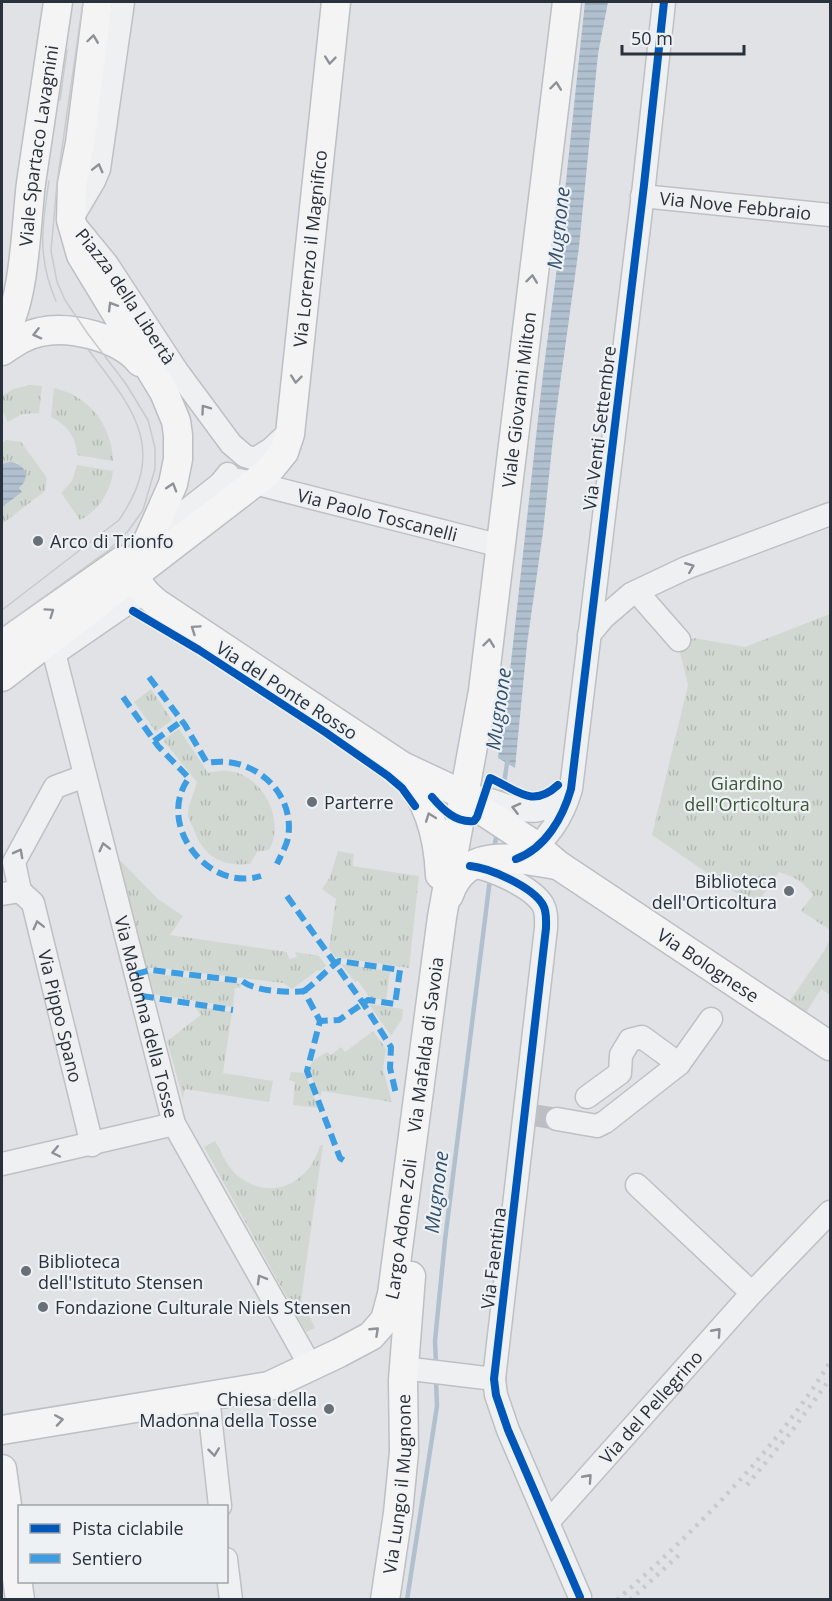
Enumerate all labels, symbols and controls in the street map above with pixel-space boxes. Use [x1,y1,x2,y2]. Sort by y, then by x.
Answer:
scale bar [622,18,744,56]
text: 50 m [631,26,673,50]
one-way arrow [86,34,98,44]
street label: Viale Spartaco Lavagnini [13,43,63,248]
one-way arrow [324,55,337,64]
one-way arrow [550,81,562,90]
street label: Via Lorenzo il Magnifico [287,149,332,348]
one-way arrow [90,164,103,174]
water label: Mugnone [540,185,576,271]
street label: Via Nove Febbraio [659,186,813,225]
street label: Piazza della Libertà [70,223,181,369]
one-way arrow [526,275,538,284]
one-way arrow [107,302,119,312]
street label: Viale Giovanni Milton [496,310,541,489]
one-way arrow [32,326,42,339]
street label: Via Venti Settembre [577,344,621,512]
one-way arrow [290,374,303,383]
one-way arrow [201,405,212,416]
one-way arrow [165,482,177,493]
street label: Via Paolo Toscanelli [295,483,460,546]
place label: Arco di Trionfo [50,529,174,553]
marker: Arco di Trionfo [31,534,45,548]
one-way arrow [684,562,695,574]
one-way arrow [43,608,54,619]
one-way arrow [191,625,202,636]
street label: Via del Ponte Rosso [212,635,362,745]
one-way arrow [482,638,495,647]
water label: Mugnone [479,666,517,752]
park label: Giardino dell'Orticoltura [684,771,810,816]
place label: Parterre [324,790,394,814]
marker: Parterre [305,795,319,809]
one-way arrow [511,802,521,815]
one-way arrow [425,813,438,823]
one-way arrow [98,842,111,852]
one-way arrow [12,849,23,860]
place label: Biblioteca dell'Orticoltura [652,869,777,914]
marker: Biblioteca dell'Orticoltura [782,884,796,898]
street label: Via Madonna della Tosse [109,913,184,1121]
one-way arrow [32,920,45,930]
street label: Via Bolognese [653,922,764,1008]
street label: Via Pippo Spano [33,947,88,1085]
street label: Via Mafalda di Savoia [402,955,449,1134]
one-way arrow [52,1145,62,1158]
water label: Mugnone [418,1149,454,1235]
street label: Largo Adone Zoli [379,1157,422,1302]
street label: Via Faentina [475,1206,511,1310]
place label: Biblioteca dell'Istituto Stensen [38,1249,203,1294]
marker: Biblioteca dell'Istituto Stensen [19,1264,33,1278]
one-way arrow [257,1275,269,1285]
place label: Fondazione Culturale Niels Stensen [55,1295,351,1319]
marker: Fondazione Culturale Niels Stensen [36,1300,50,1314]
one-way arrow [368,1327,378,1338]
one-way arrow [710,1328,721,1339]
street label: Via del Pellegrino [594,1345,708,1469]
place label: Chiesa della Madonna della Tosse [139,1387,317,1432]
street label: Via Lungo il Mugnone [377,1394,416,1575]
marker: Chiesa della Madonna della Tosse [322,1402,336,1416]
one-way arrow [55,1415,64,1427]
one-way arrow [207,1447,220,1456]
one-way arrow [581,1474,592,1485]
legend [18,1505,228,1583]
text: Pista ciclabile [72,1516,184,1540]
text: Sentiero [72,1546,142,1570]

